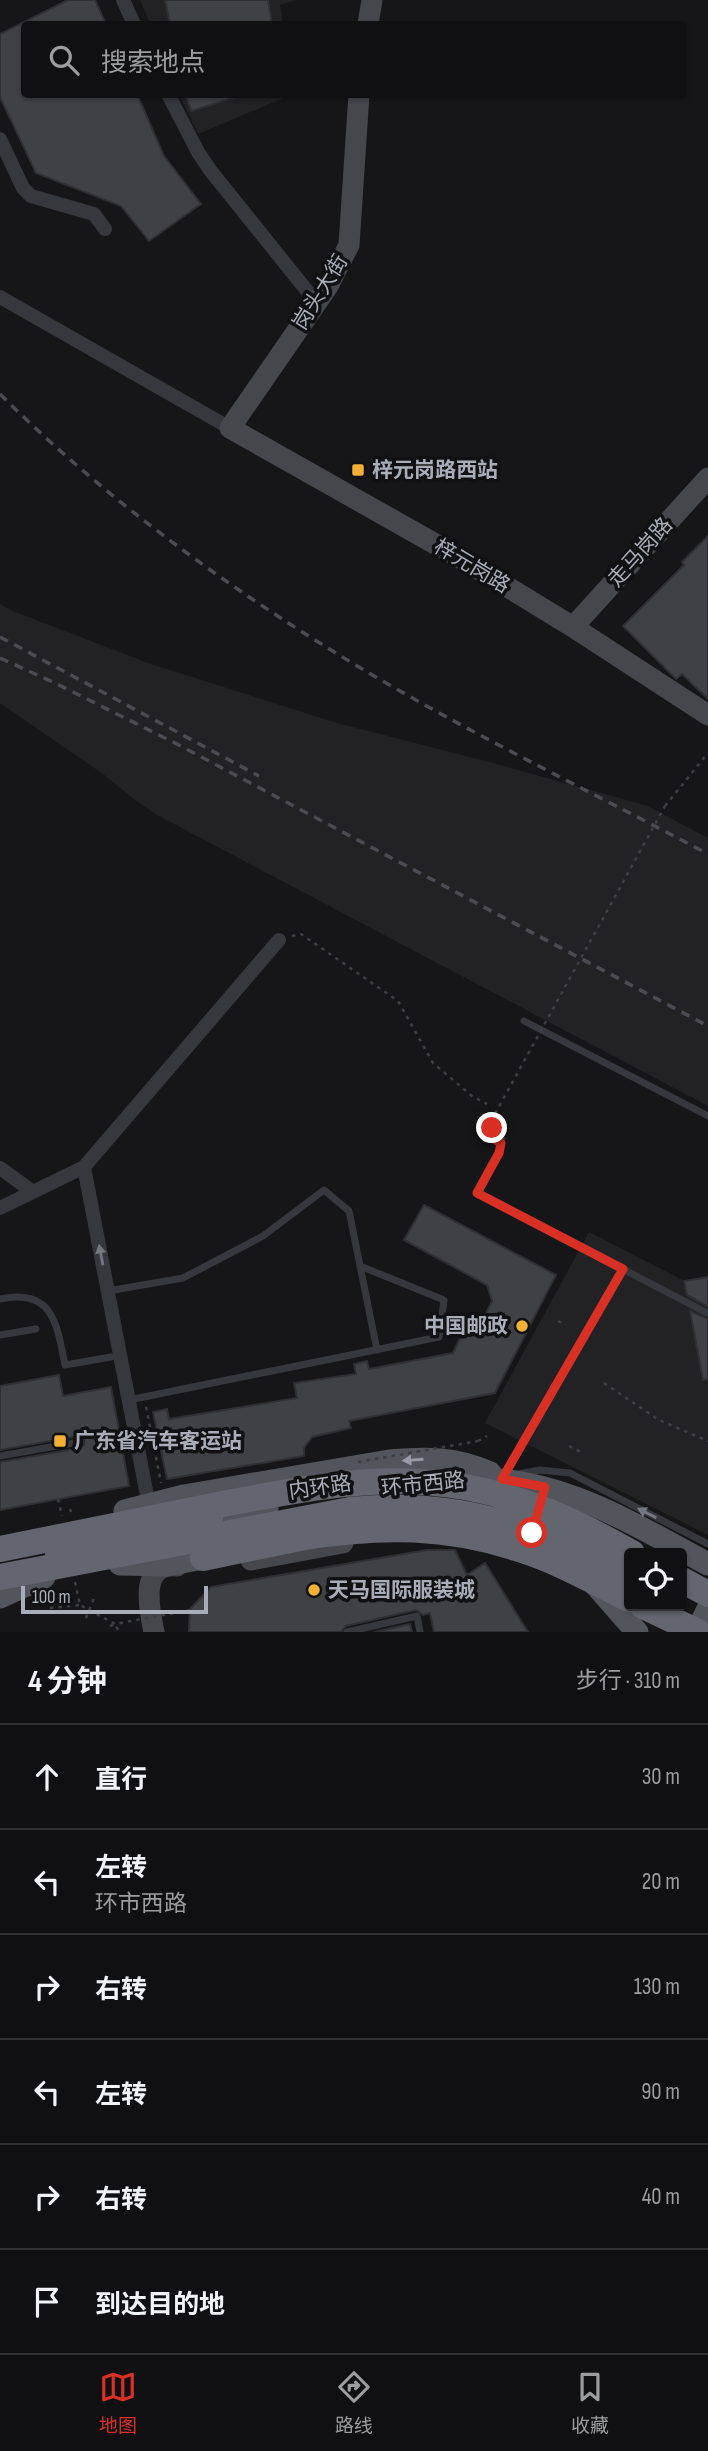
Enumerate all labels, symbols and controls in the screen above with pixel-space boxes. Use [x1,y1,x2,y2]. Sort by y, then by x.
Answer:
search box [21,21,687,98]
icon: search [45,41,83,79]
text: 搜索地点 [101,48,205,79]
street label: 岗头大街 [288,250,353,335]
place label: 梓元岗路西站 [372,458,498,483]
marker: 梓元岗路西站 [350,462,366,478]
street label: 走马岗路 [603,513,678,592]
street label: 梓元岗路 [429,534,514,599]
route end [476,1112,507,1143]
one-way arrow [95,1244,106,1266]
place label: 中国邮政 [424,1314,508,1339]
marker: 中国邮政 [514,1318,530,1334]
place label: 广东省汽车客运站 [74,1429,242,1454]
marker: 广东省汽车客运站 [52,1433,68,1449]
one-way arrow [402,1454,424,1465]
street label: 环市西路 [380,1468,466,1501]
street label: 内环路 [287,1471,353,1504]
one-way arrow [637,1507,657,1518]
route start [516,1517,547,1548]
map controls [624,1548,687,1611]
button: locate [624,1548,687,1611]
place label: 天马国际服装城 [328,1578,475,1603]
marker: 天马国际服装城 [306,1582,322,1598]
scale bar [21,1583,208,1615]
text: 100 m [32,1586,71,1609]
text: 4 分钟 [28,1664,107,1700]
text: 步行 · 310 m [576,1667,680,1695]
icon: ahead [28,1758,66,1796]
text: 30 m [642,1763,680,1791]
text: 直行 [95,1765,147,1796]
text: 左转 [95,1853,147,1884]
icon: left [28,1863,66,1901]
text: 20 m [642,1868,680,1896]
text: 环市西路 [95,1890,187,1918]
icon: right [28,1968,66,2006]
text: 130 m [634,1973,680,2001]
text: 右转 [95,1975,147,2006]
icon: left [28,2073,66,2111]
text: 90 m [641,2078,680,2106]
text: 左转 [95,2080,147,2111]
icon: right [28,2178,66,2216]
text: 40 m [642,2183,680,2211]
text: 右转 [95,2185,147,2216]
icon: arrive [28,2283,66,2321]
text: 到达目的地 [95,2290,225,2321]
tab: 地图 [99,2368,137,2438]
tab: 路线 [335,2368,373,2438]
tab: 收藏 [571,2368,609,2438]

